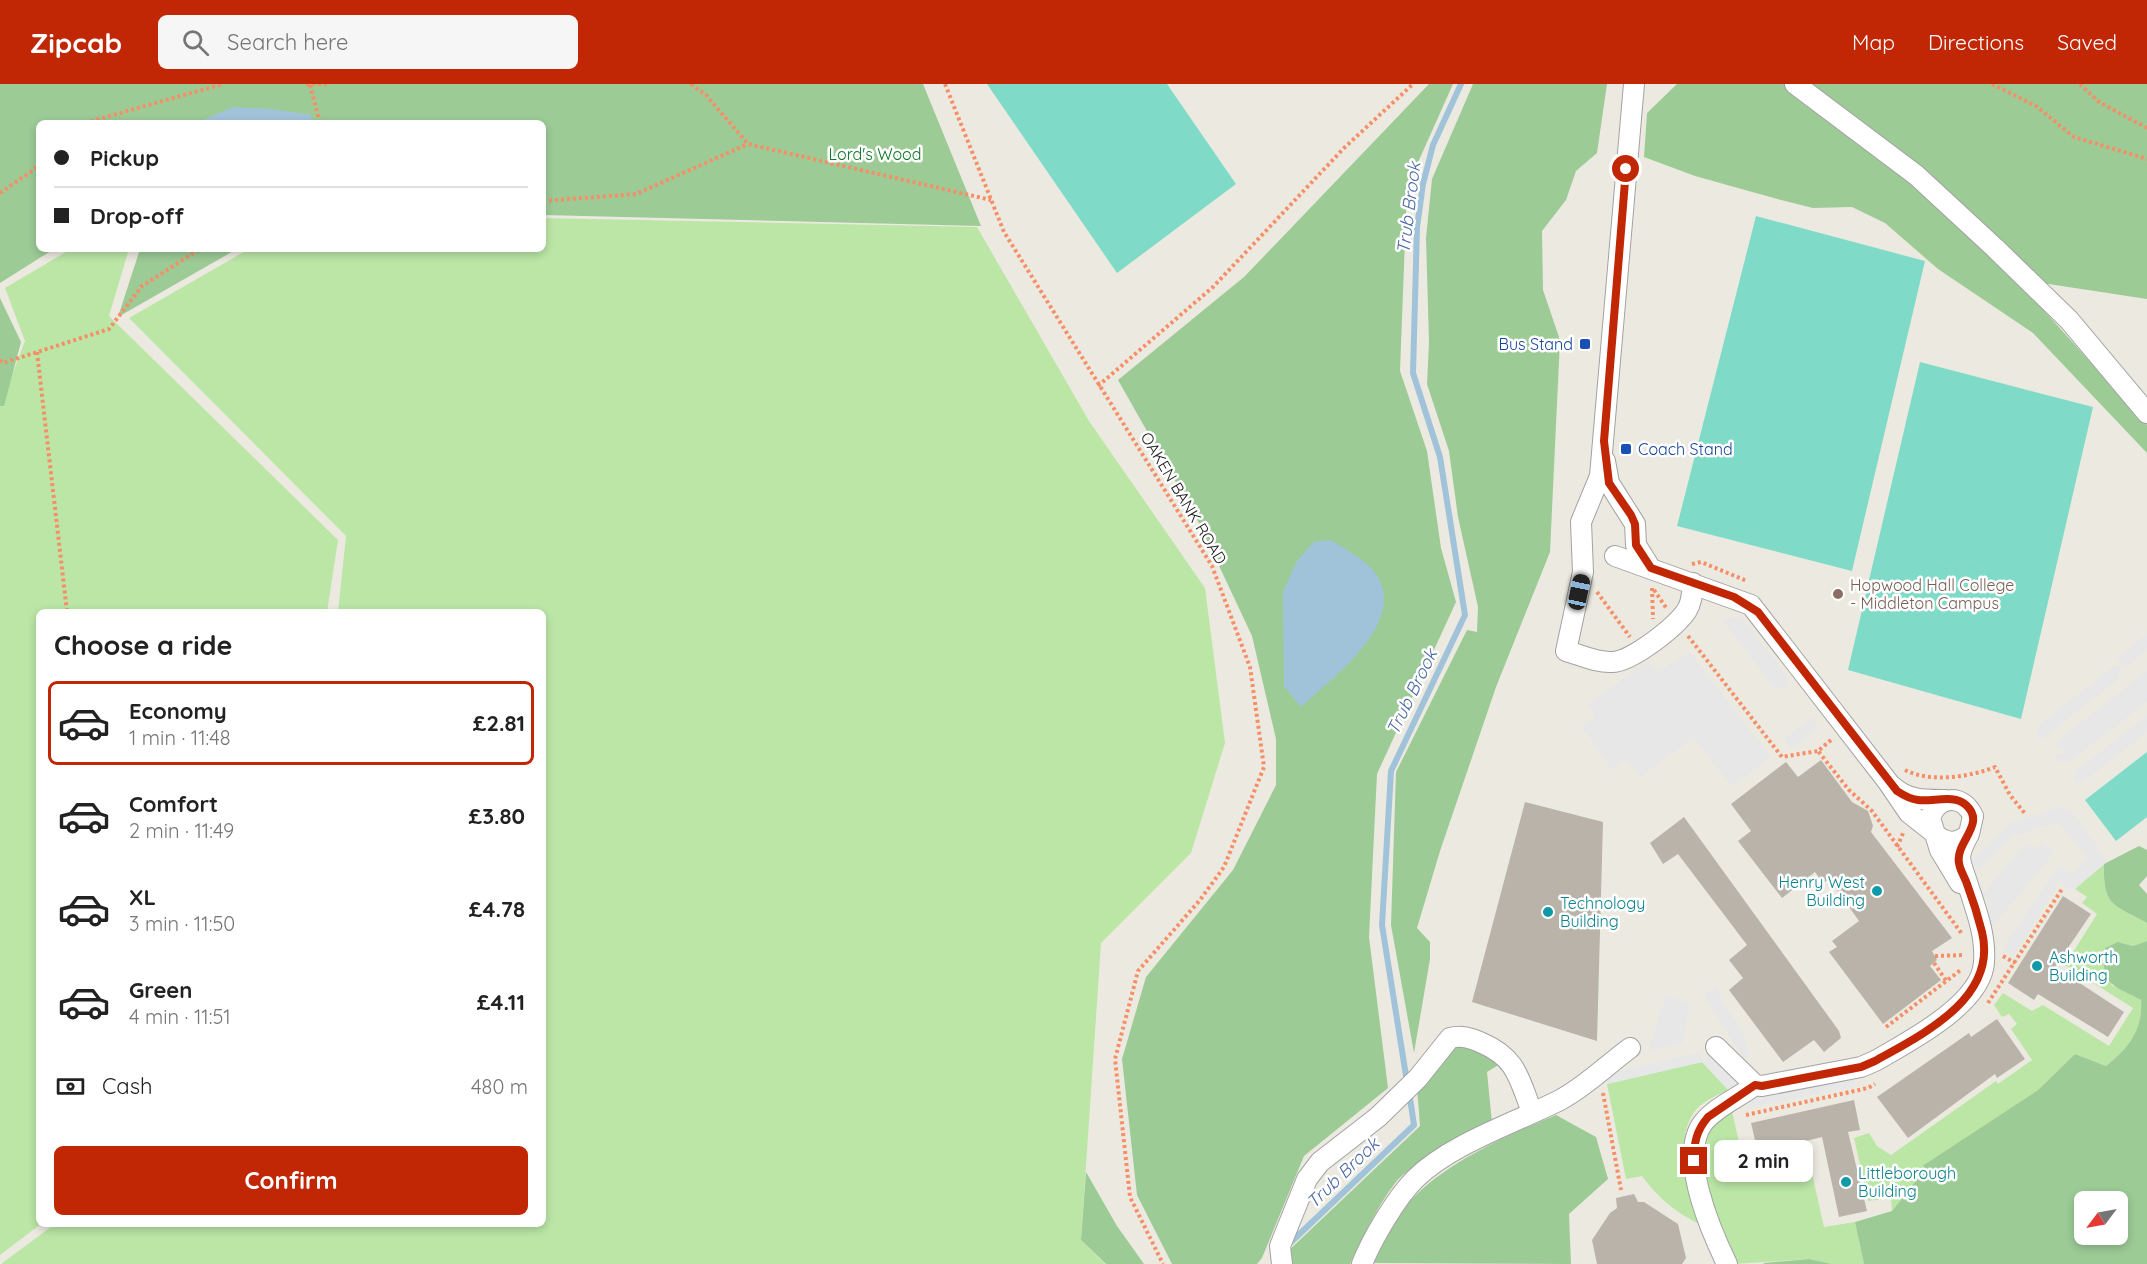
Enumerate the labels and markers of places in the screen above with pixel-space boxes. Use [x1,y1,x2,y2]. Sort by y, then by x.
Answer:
place label: Bus Stand [1499,334,1573,354]
marker: Bus Stand [1578,337,1592,351]
place label: Coach Stand [1638,439,1733,459]
marker: Coach Stand [1619,442,1633,456]
place label: Hopwood Hall College - Middleton Campus [1850,575,2014,613]
marker: Hopwood Hall College - Middleton Campus [1831,587,1845,601]
place label: Henry West Building [1778,872,1865,910]
marker: Henry West Building [1870,884,1884,898]
place label: Technology Building [1560,893,1645,931]
marker: Technology Building [1541,905,1555,919]
place label: Ashworth Building [2049,947,2118,985]
marker: Ashworth Building [2030,959,2044,973]
place label: Littleborough Building [1858,1163,1956,1201]
marker: Littleborough Building [1839,1175,1853,1189]

